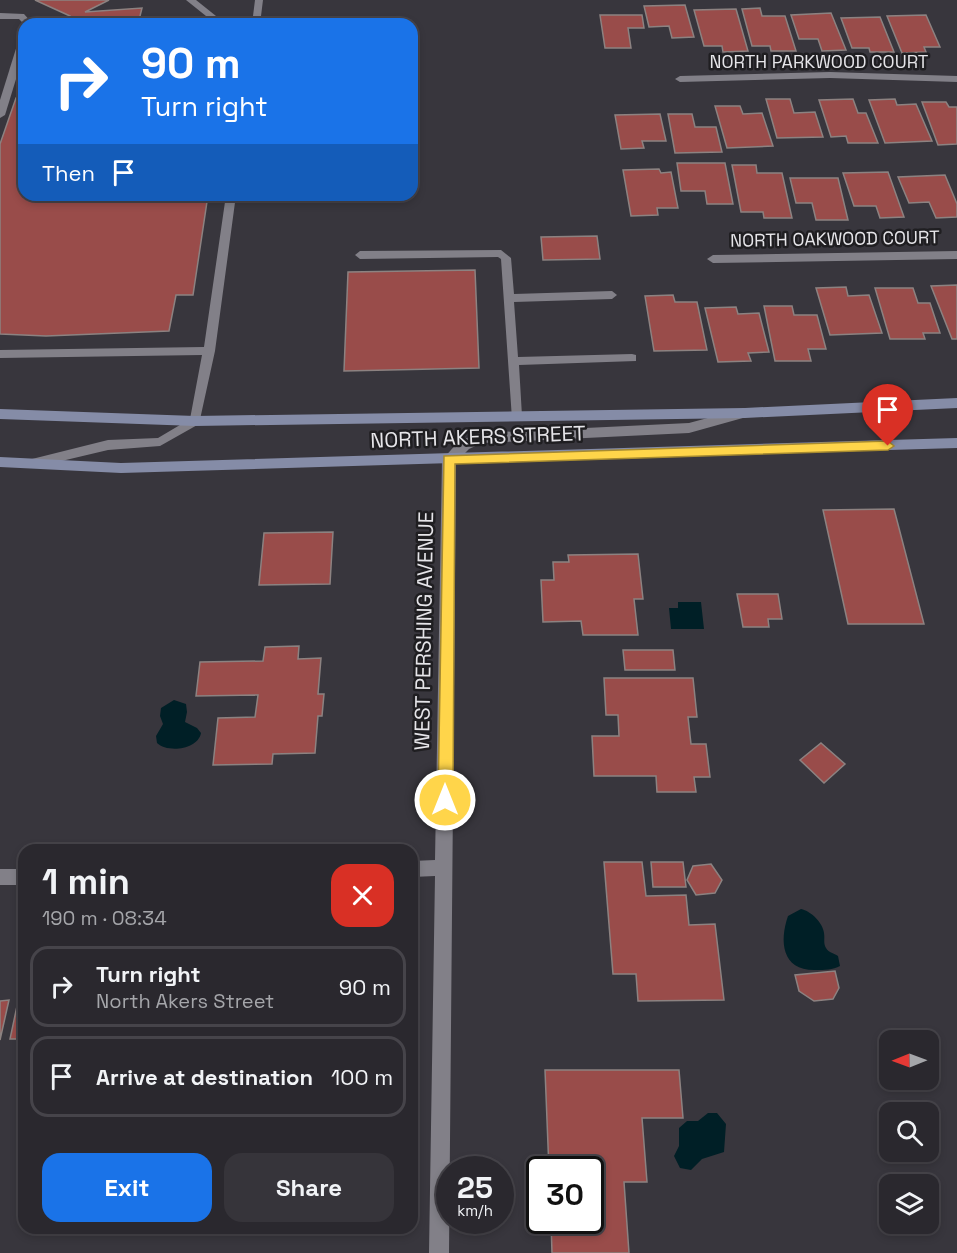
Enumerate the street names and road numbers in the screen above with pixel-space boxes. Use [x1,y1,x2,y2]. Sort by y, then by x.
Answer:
street label: NORTH PARKWOOD COURT [710,50,929,73]
street label: NORTH OAKWOOD COURT [730,225,940,252]
street label: NORTH AKERS STREET [370,419,586,454]
street label: WEST PERSHING AVENUE [408,511,439,751]

